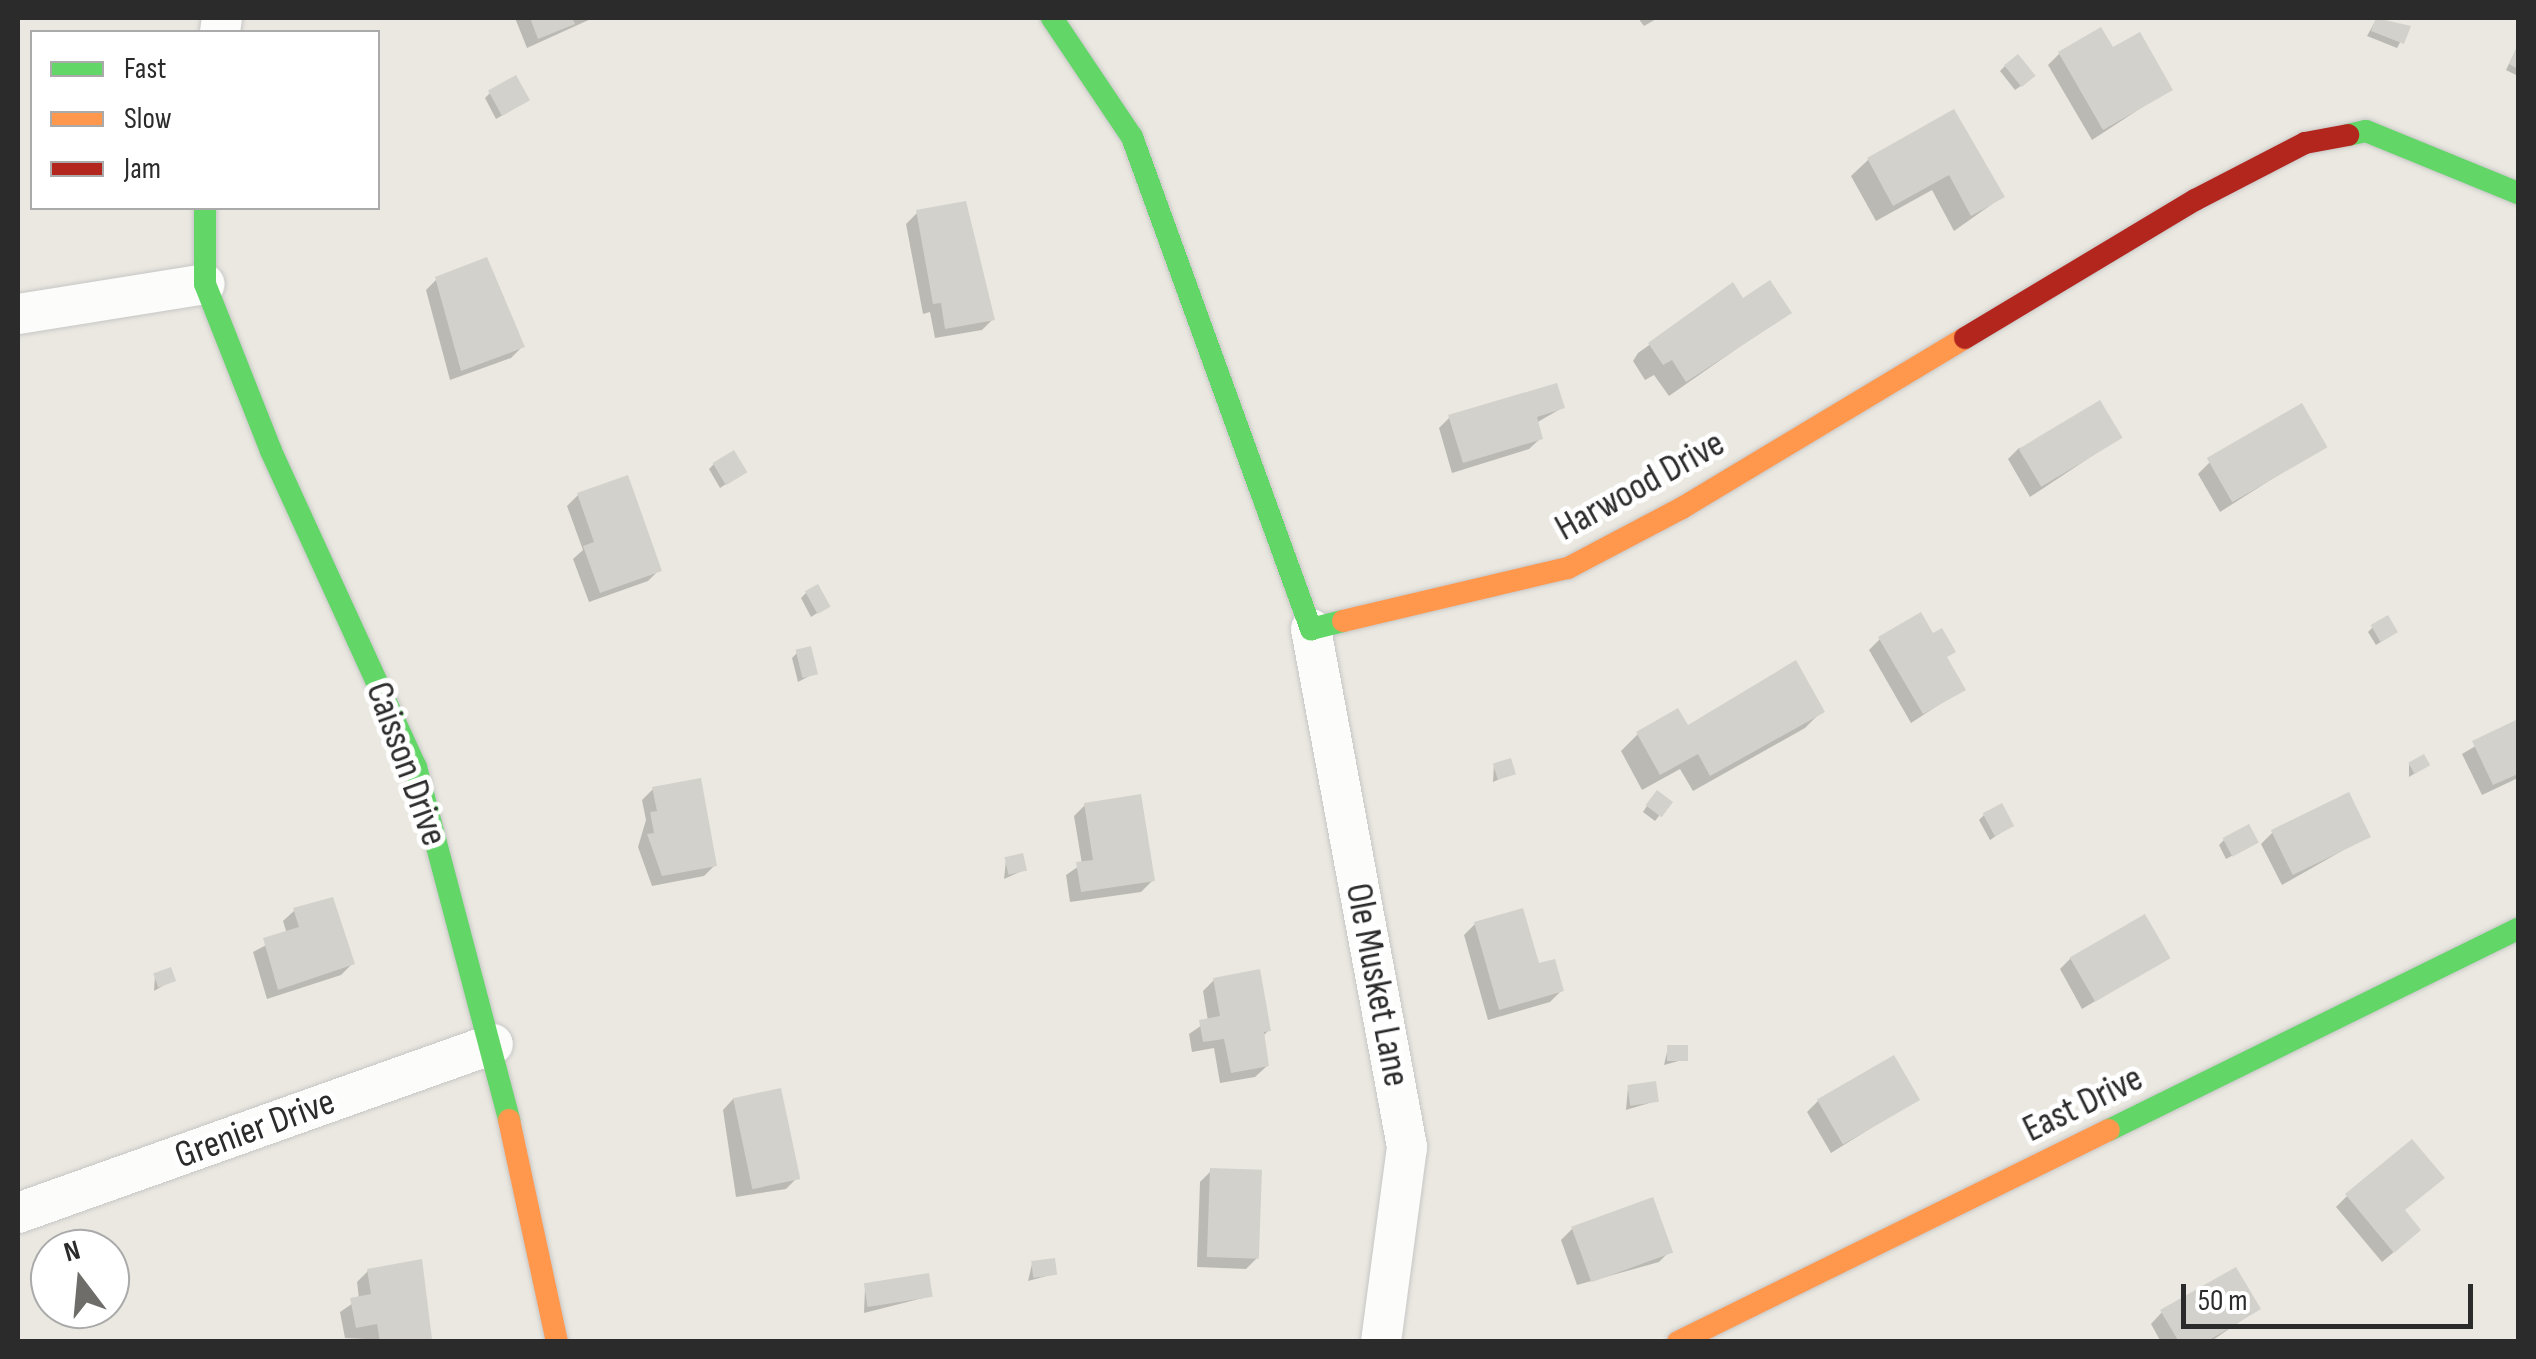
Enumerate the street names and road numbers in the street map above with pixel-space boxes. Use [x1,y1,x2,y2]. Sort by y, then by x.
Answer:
street label: Harwood Drive [1547,421,1733,551]
street label: Caisson Drive [355,676,457,852]
street label: Ole Musket Lane [1335,879,1419,1091]
street label: East Drive [2016,1056,2150,1152]
street label: Grenier Drive [169,1079,341,1179]

